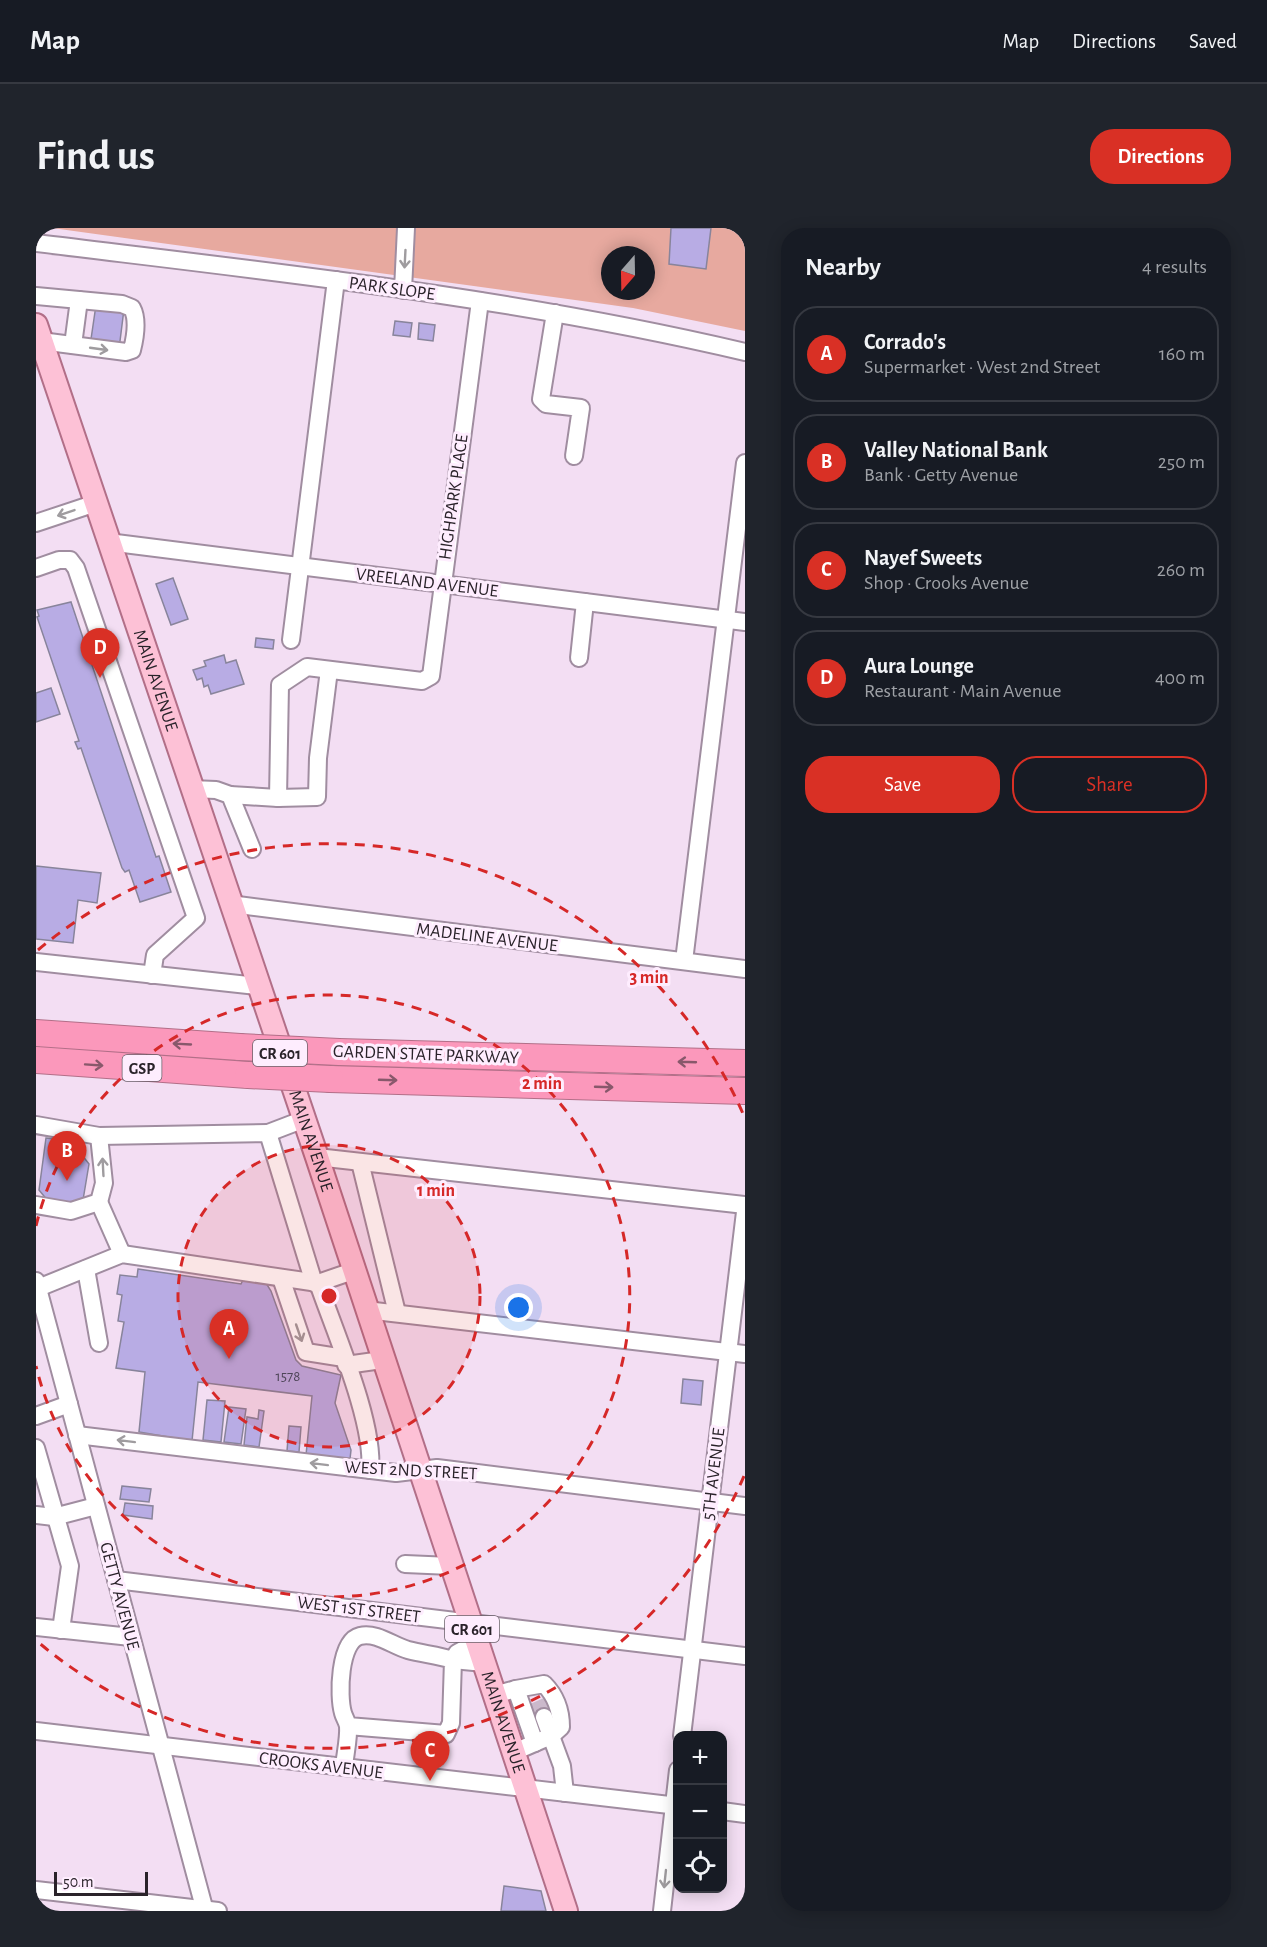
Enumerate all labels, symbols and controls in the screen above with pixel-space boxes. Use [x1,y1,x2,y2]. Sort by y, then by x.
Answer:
text: Map [30,27,80,55]
text: Map [1003,31,1039,52]
text: Directions [1072,31,1156,52]
text: Saved [1189,31,1237,52]
button: Directions [1090,129,1231,184]
text: Find us [36,135,155,177]
north arrow [601,246,655,300]
one-way arrow [399,249,410,269]
text: Nearby [805,254,881,280]
text: 4 results [1142,257,1207,277]
street label: PARK SLOPE [348,274,436,304]
text: Corrado's [864,331,946,353]
one-way arrow [89,343,109,354]
text: A [821,344,833,364]
text: 160 m [1159,344,1205,364]
text: Supermarket · West 2nd Street [864,357,1100,377]
street label: HIGHPARK PLACE [436,433,472,561]
text: Valley National Bank [864,439,1048,461]
text: B [821,452,832,472]
text: 250 m [1158,452,1205,472]
text: Bank · Getty Avenue [864,465,1018,485]
one-way arrow [57,509,76,520]
text: Nayef Sweets [864,547,982,569]
text: C [821,560,832,580]
text: 260 m [1157,560,1205,580]
street label: VREELAND AVENUE [355,565,499,601]
text: Shop · Crooks Avenue [864,573,1029,593]
pin: D [80,628,120,678]
street label: MAIN AVENUE [130,628,181,734]
text: Aura Lounge [864,655,974,677]
text: D [820,668,833,688]
text: 400 m [1155,668,1205,688]
text: Restaurant · Main Avenue [864,681,1061,701]
button: Save [805,756,1000,813]
button: Share [1012,756,1207,813]
street label: MADELINE AVENUE [415,920,559,956]
text: 3 min [629,969,669,987]
one-way arrow [172,1038,192,1049]
road number: CR 601 [253,1040,307,1066]
street label: GARDEN STATE PARKWAY [333,1043,520,1067]
road number: GSP [122,1055,162,1081]
one-way arrow [677,1056,697,1067]
one-way arrow [84,1060,104,1071]
one-way arrow [378,1075,398,1086]
text: 2 min [522,1075,562,1093]
one-way arrow [593,1081,613,1092]
street label: MAIN AVENUE [285,1088,336,1194]
pin: B [48,1132,87,1181]
one-way arrow [97,1158,108,1178]
text: 1 min [417,1182,455,1200]
centre of rings [319,1286,339,1306]
your location [504,1293,533,1322]
pin: A [210,1310,248,1359]
one-way arrow [295,1323,306,1342]
house number: 1578 [276,1369,300,1384]
street label: 5TH AVENUE [699,1427,729,1521]
one-way arrow [116,1435,136,1446]
one-way arrow [310,1458,330,1469]
street label: WEST 2ND STREET [344,1459,478,1483]
street label: GETTY AVENUE [96,1540,142,1652]
street label: WEST 1ST STREET [296,1593,422,1627]
road number: CR 601 [445,1616,499,1642]
street label: MAIN AVENUE [477,1669,528,1776]
map controls [673,1731,727,1893]
button: + [673,1731,727,1785]
pin: C [410,1732,450,1781]
street label: CROOKS AVENUE [258,1749,384,1783]
button: − [673,1785,727,1839]
button: locate [673,1839,727,1893]
one-way arrow [659,1868,670,1888]
scale bar [54,1869,148,1896]
text: 50 m [63,1874,94,1890]

